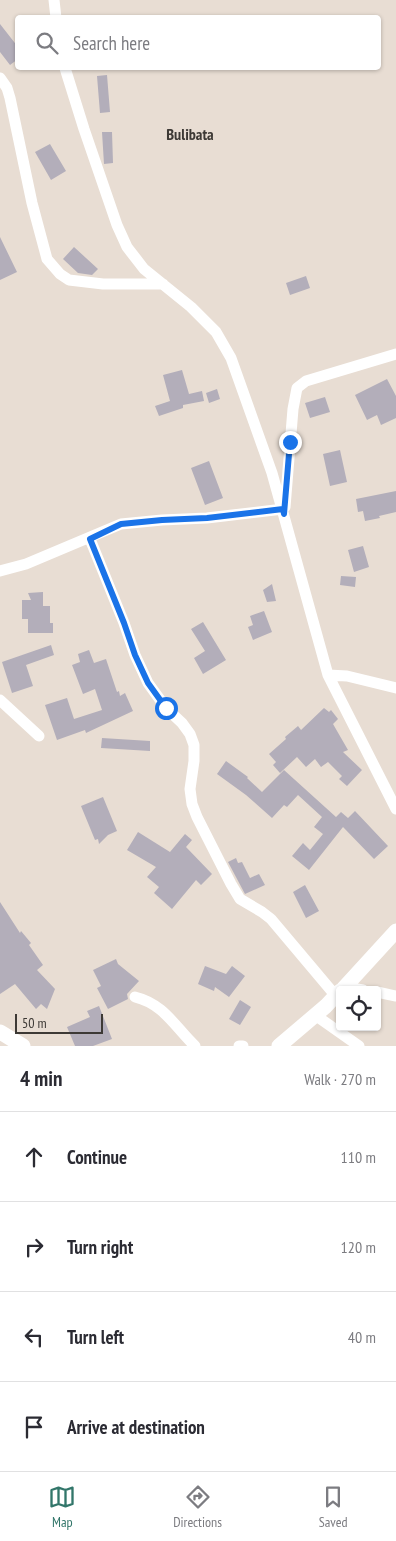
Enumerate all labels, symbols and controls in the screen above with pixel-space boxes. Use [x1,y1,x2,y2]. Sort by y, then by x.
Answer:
search box [15,15,381,70]
icon: search [33,29,61,57]
text: Search here [73,31,150,55]
district label: Bulibata [166,124,214,144]
route end [279,431,302,454]
route start [155,697,178,720]
map controls [336,986,381,1031]
button: locate [336,986,381,1031]
scale bar [15,1011,102,1034]
text: 50 m [22,1014,47,1032]
text: 4 min [20,1065,62,1092]
text: Walk · 270 m [304,1069,376,1089]
icon: ahead [20,1143,48,1171]
text: Continue [67,1145,127,1169]
text: 110 m [341,1147,376,1167]
icon: right [20,1233,48,1261]
text: Turn right [67,1235,133,1259]
text: 120 m [341,1237,376,1257]
icon: left [20,1323,48,1351]
text: Turn left [67,1325,124,1349]
text: 40 m [348,1327,376,1347]
icon: arrive [20,1413,48,1441]
text: Arrive at destination [67,1415,205,1439]
tab: Map [48,1483,76,1531]
tab: Directions [173,1483,222,1531]
tab: Saved [319,1483,348,1531]

